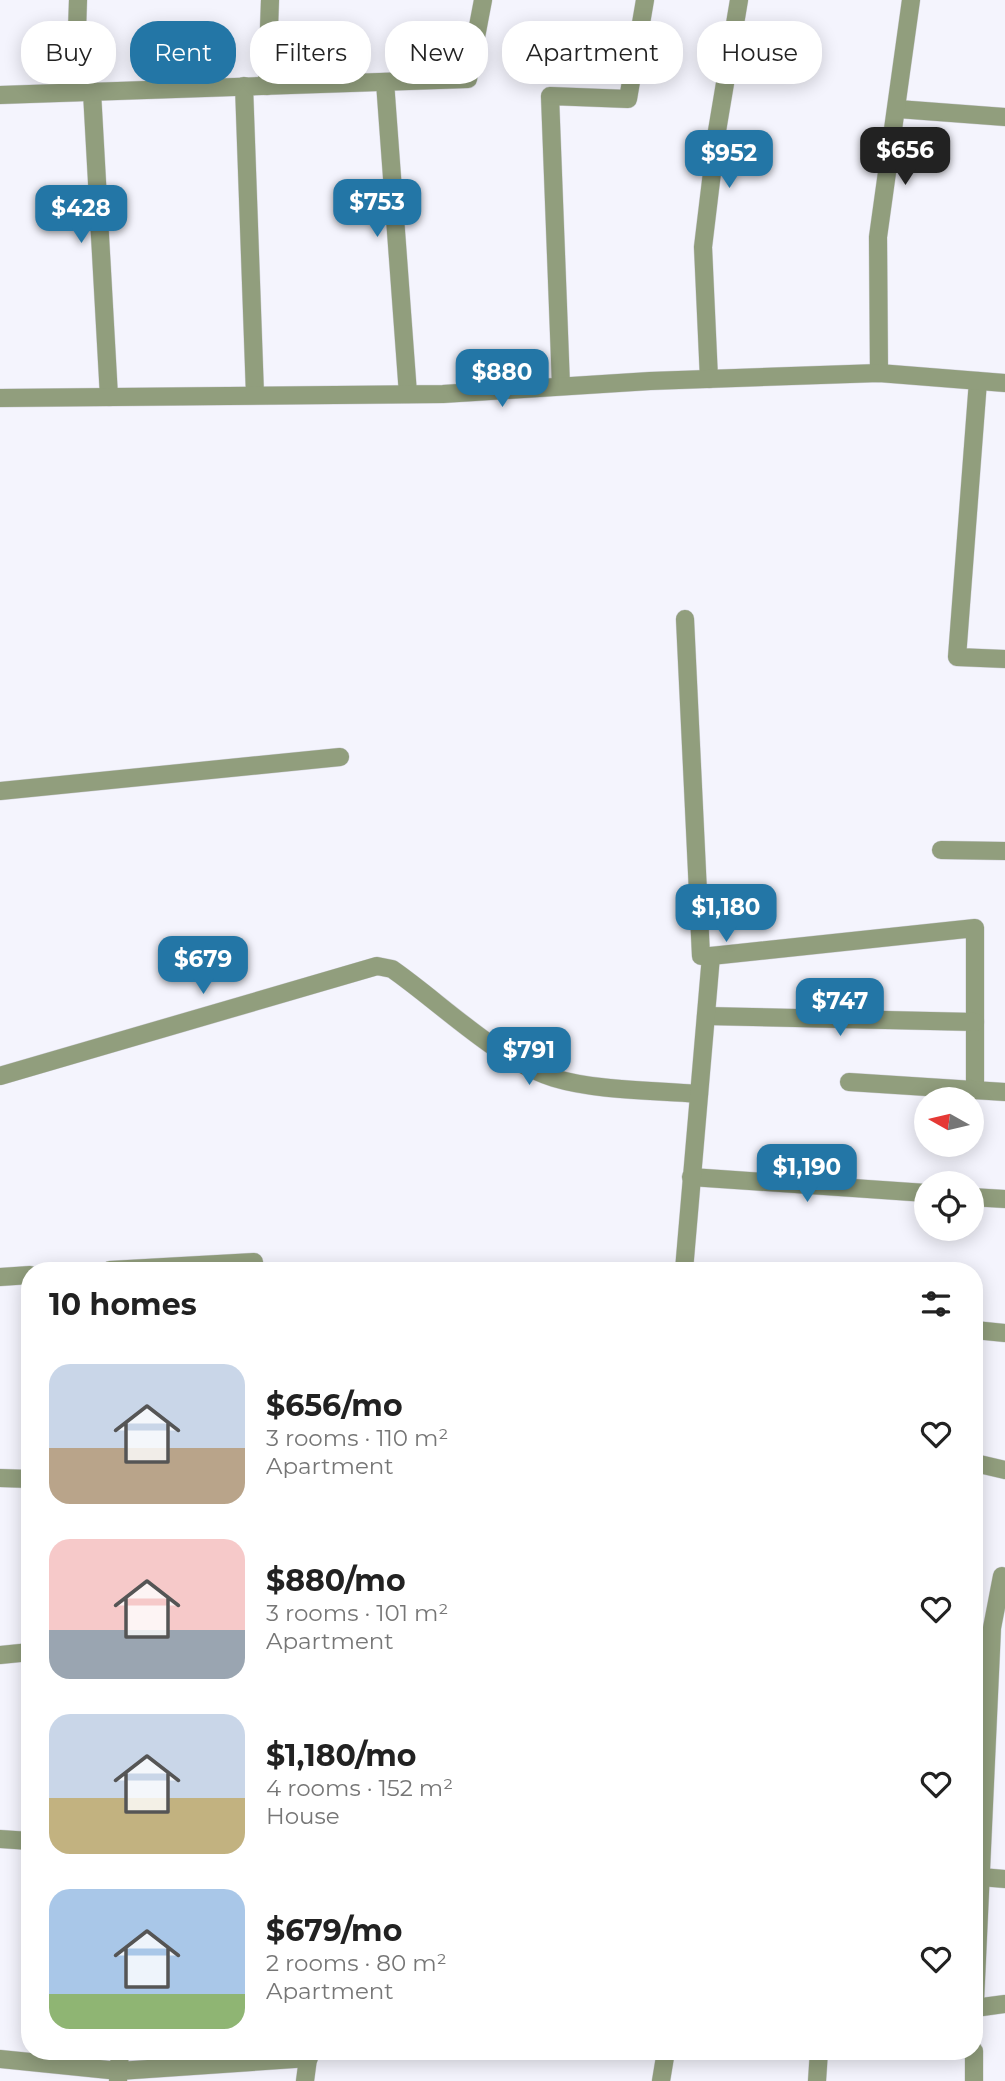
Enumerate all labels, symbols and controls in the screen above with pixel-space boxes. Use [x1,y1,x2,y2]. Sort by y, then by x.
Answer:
chip: Buy [21,21,116,84]
chip: Rent [130,21,236,84]
chip: Filters [250,21,371,84]
chip: New [385,21,488,84]
chip: Apartment [502,21,683,84]
chip: House [697,21,822,84]
pin: $656 [864,128,946,187]
pin: $952 [688,130,770,190]
text: $656 [876,136,934,164]
text: $952 [701,139,757,167]
pin: $753 [336,180,418,239]
pin: $428 [40,186,122,245]
text: $753 [349,188,405,216]
text: $428 [51,194,111,222]
pin: $880 [461,350,543,409]
text: $880 [472,358,532,386]
pin: $1,180 [669,884,783,944]
text: $1,180 [692,893,760,921]
pin: $679 [162,936,244,996]
text: $679 [174,945,232,973]
pin: $747 [799,978,881,1038]
text: $747 [812,987,868,1015]
pin: $791 [488,1028,570,1087]
text: $791 [503,1036,555,1064]
north arrow [914,1087,984,1157]
map controls [914,1087,984,1241]
pin: $1,190 [750,1144,864,1204]
text: $1,190 [773,1153,841,1181]
button: locate [914,1171,984,1241]
icon: filters [917,1285,955,1323]
text: 10 homes [49,1286,197,1323]
text: $656/mo [266,1387,403,1424]
icon: home [105,1392,189,1476]
icon: heart [917,1415,955,1453]
text: 3 rooms · 110 m² [266,1424,448,1452]
text: Apartment [266,1452,394,1480]
text: $880/mo [266,1562,406,1599]
icon: home [105,1567,189,1651]
icon: heart [917,1590,955,1628]
text: 3 rooms · 101 m² [266,1599,448,1627]
text: Apartment [266,1627,394,1655]
text: $1,180/mo [266,1737,416,1774]
icon: home [105,1742,189,1826]
icon: heart [917,1765,955,1803]
text: 4 rooms · 152 m² [266,1774,453,1802]
text: House [266,1802,340,1830]
text: $679/mo [266,1912,402,1949]
icon: home [105,1917,189,2001]
icon: heart [917,1940,955,1978]
text: 2 rooms · 80 m² [266,1949,447,1977]
text: Apartment [266,1977,394,2005]

